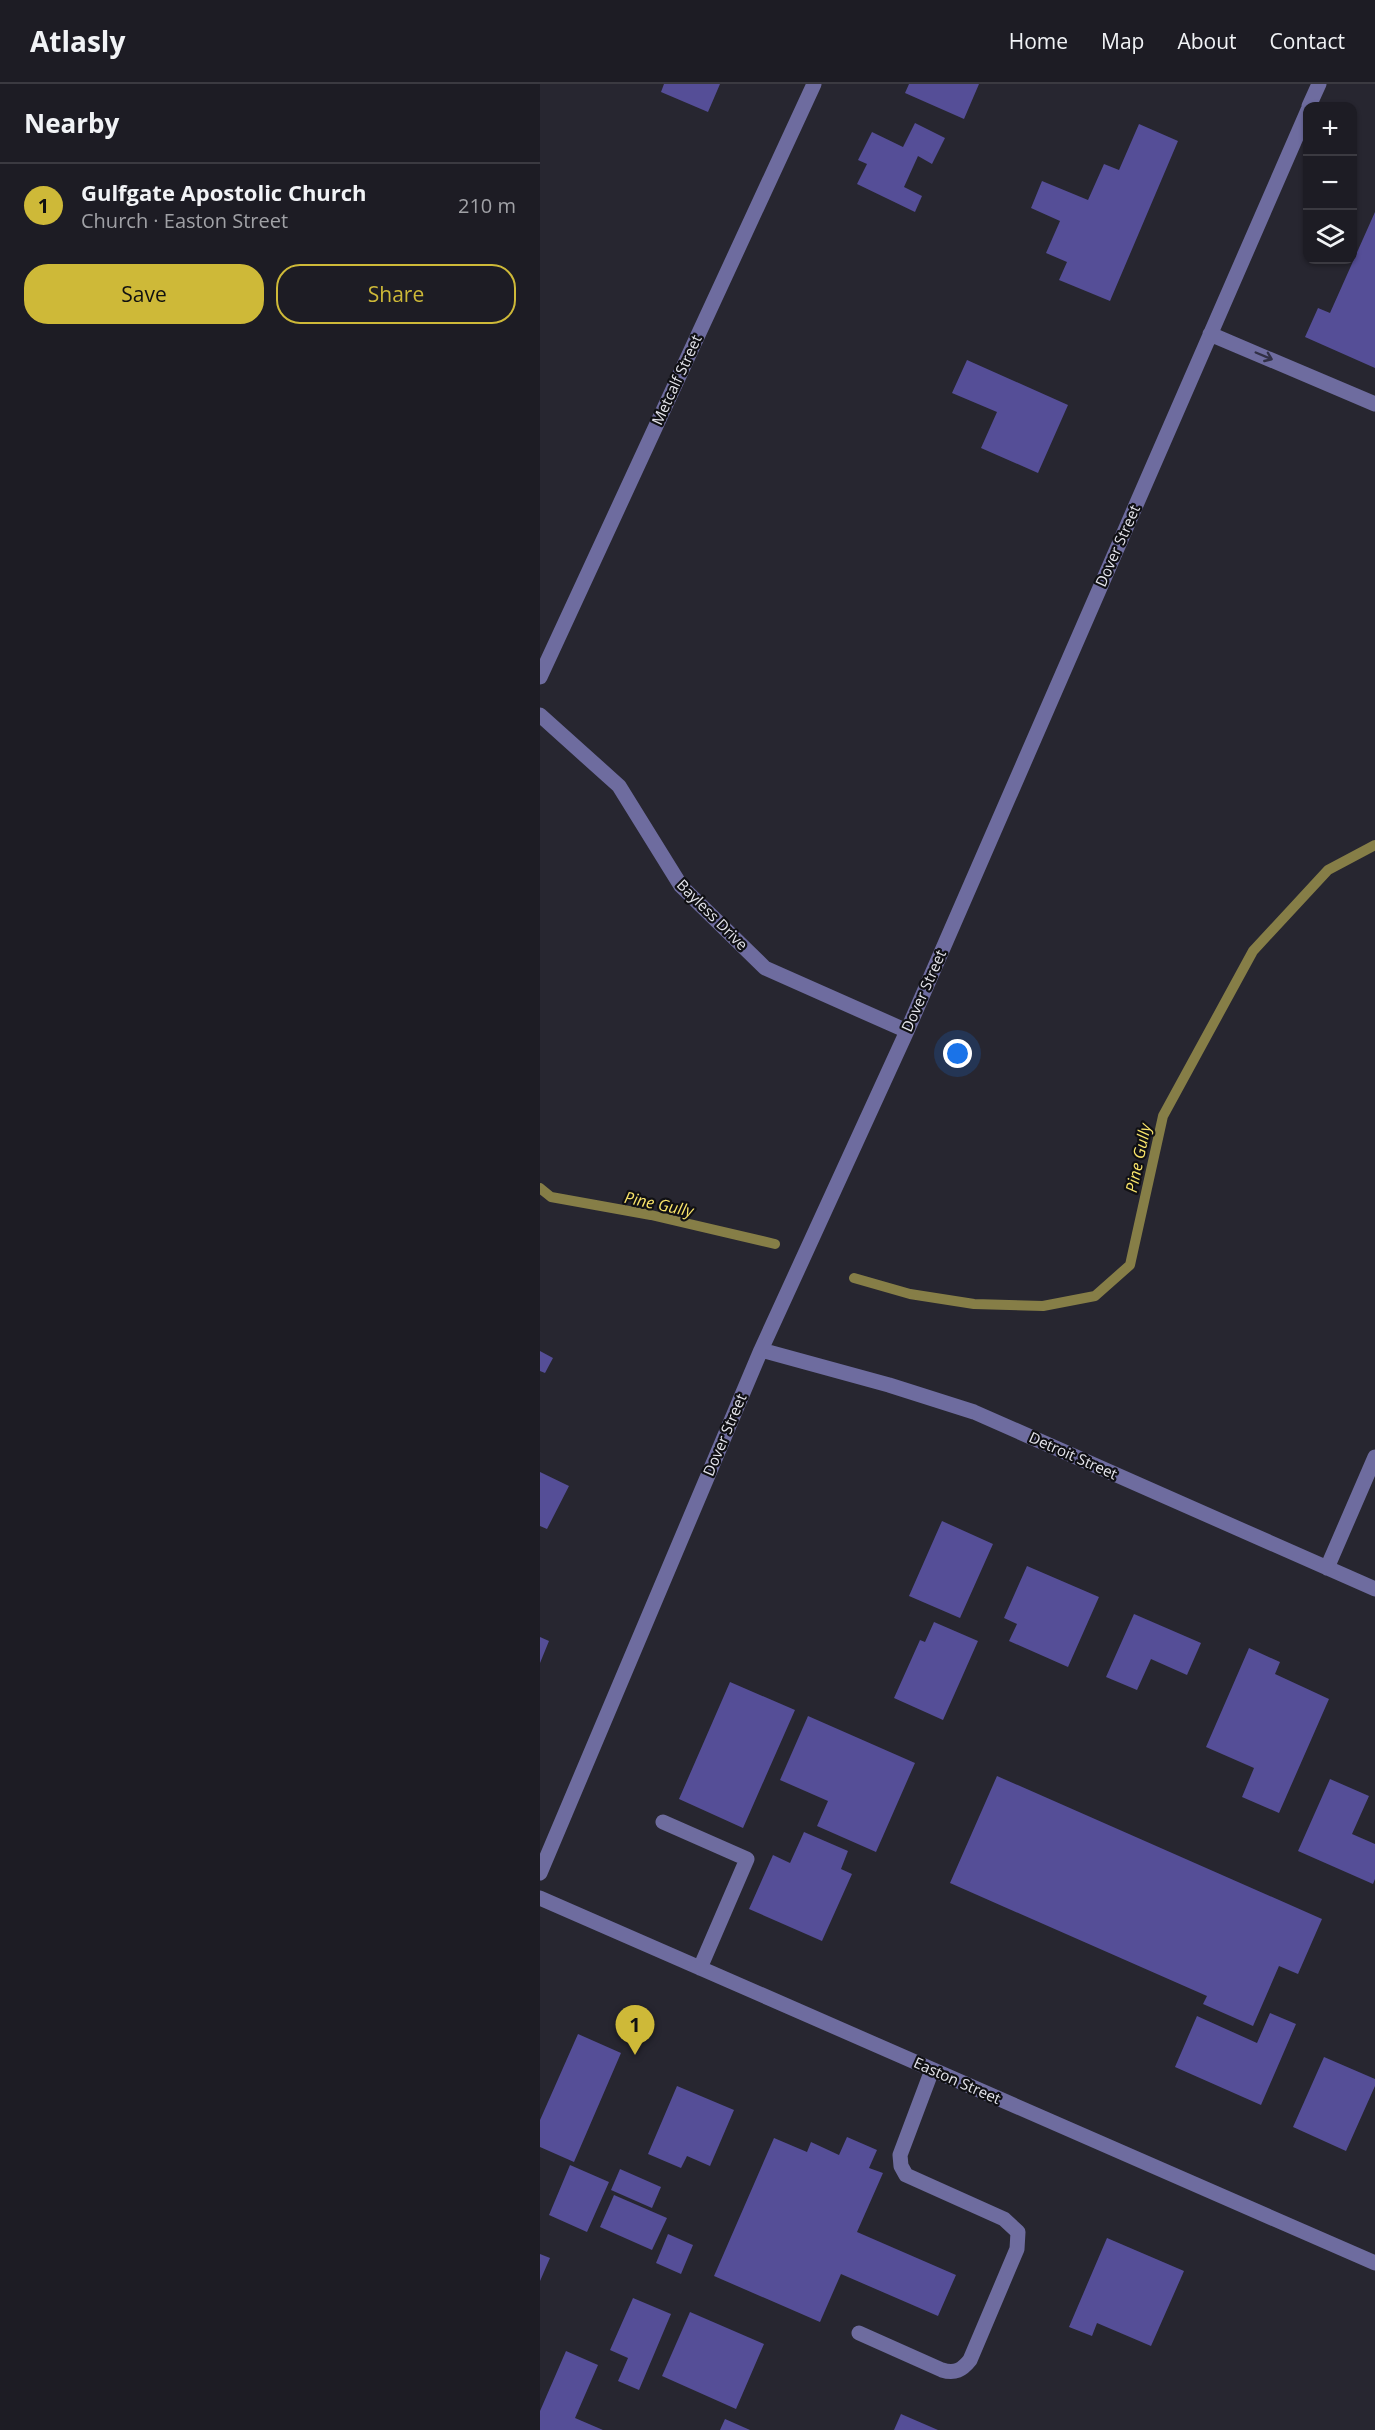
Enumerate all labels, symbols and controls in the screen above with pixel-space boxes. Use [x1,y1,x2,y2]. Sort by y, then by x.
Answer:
text: Atlasly [30,22,125,60]
text: Home [1009,27,1068,55]
text: Map [1101,27,1144,55]
text: About [1177,27,1237,55]
text: Contact [1270,27,1345,55]
map controls [1303,102,1357,264]
button: + [1303,102,1357,156]
text: Nearby [24,105,119,141]
button: − [1303,156,1357,210]
text: Gulfgate Apostolic Church [81,177,367,207]
text: 1 [38,192,49,219]
text: 210 m [458,192,516,219]
text: Church · Easton Street [81,207,288,234]
button: layers [1303,210,1357,264]
button: Save [24,264,264,324]
button: Share [276,264,516,324]
street label: Metcalf Street [646,331,706,428]
one-way arrow [1255,351,1273,362]
street label: Dover Street [1090,501,1144,590]
street label: Bayless Drive [673,874,753,954]
street label: Dover Street [896,946,950,1035]
your location [943,1039,972,1068]
water label: Pine Gully [1120,1120,1156,1195]
water label: Pine Gully [622,1186,697,1222]
street label: Dover Street [698,1390,750,1479]
street label: Detroit Street [1026,1427,1121,1483]
pin: 1 [616,2006,655,2055]
street label: Easton Street [911,2052,1004,2108]

